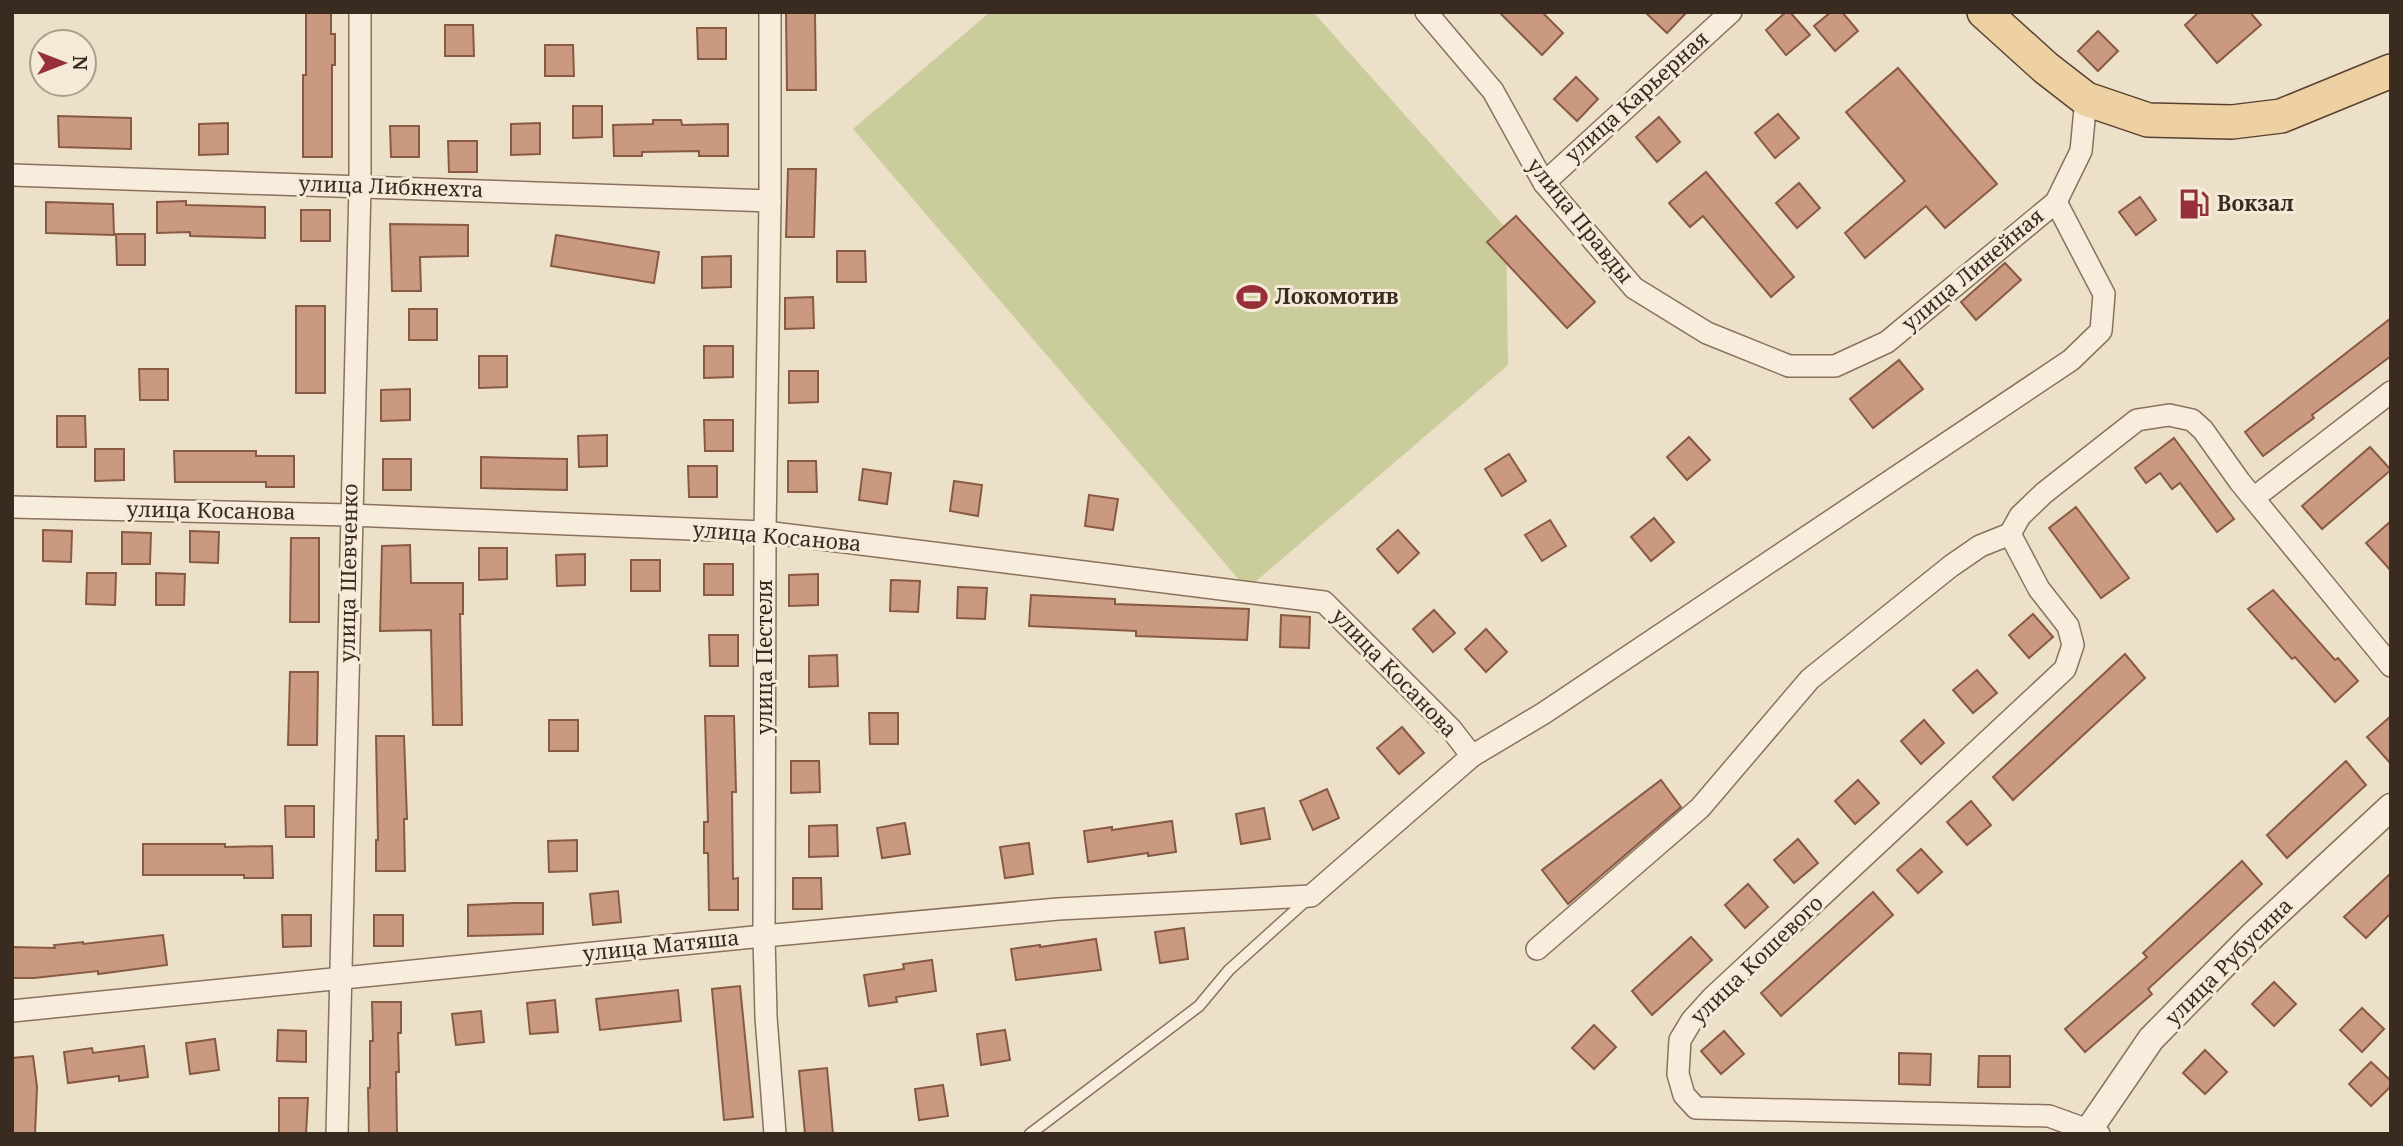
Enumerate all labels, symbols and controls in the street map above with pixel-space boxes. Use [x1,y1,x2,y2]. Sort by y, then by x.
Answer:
street label: улица Карьерная [1558,24,1714,168]
north arrow [28,28,98,98]
text: N [67,56,93,71]
street label: улица Правды [1521,152,1640,289]
street label: улица Либкнехта [298,169,484,203]
fuel station icon: Вокзал [2177,187,2211,221]
place label: Вокзал [2217,189,2294,217]
street label: улица Линейная [1895,201,2049,337]
sports icon: Локомотив [1235,280,1269,314]
place label: Локомотив [1275,282,1399,310]
street label: улица Шевченко [332,483,364,663]
street label: улица Косанова [126,495,296,525]
street label: улица Косанова [692,515,863,557]
street label: улица Пестеля [750,579,778,735]
street label: улица Косанова [1326,602,1464,743]
street label: улица Кошевого [1684,889,1829,1030]
street label: улица Рубусина [2158,891,2298,1031]
street label: улица Матяша [581,923,741,967]

